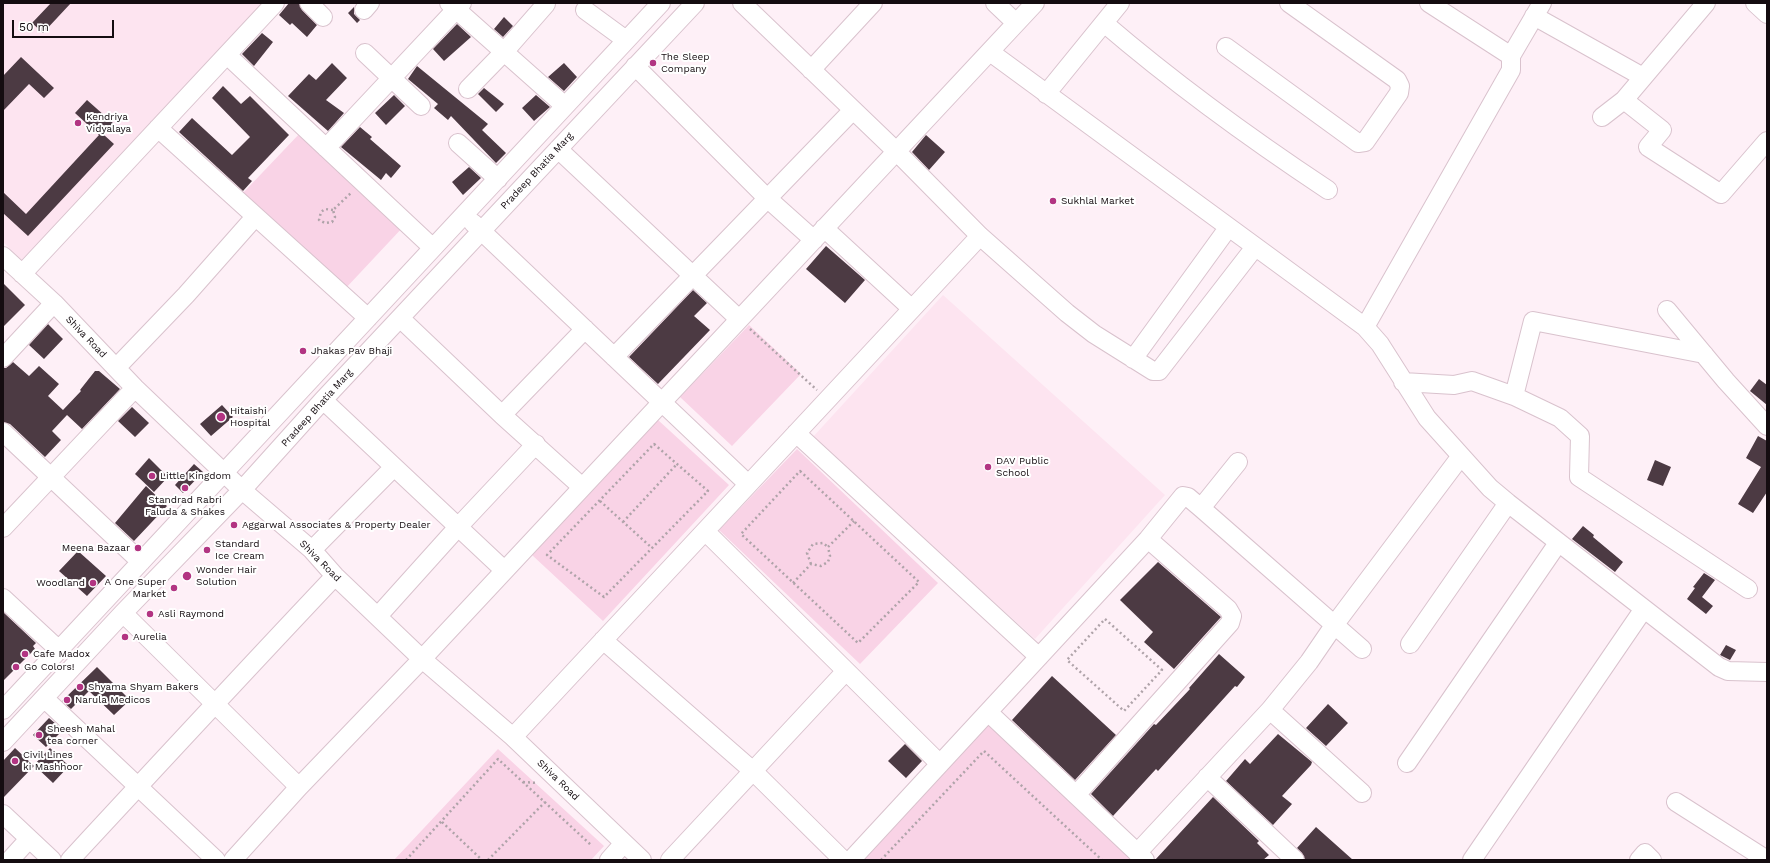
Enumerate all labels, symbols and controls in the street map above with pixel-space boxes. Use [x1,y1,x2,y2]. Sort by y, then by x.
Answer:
scale bar [14,12,116,38]
text: 50 m [19,20,49,34]
place label: The Sleep Company [661,51,709,74]
marker: The Sleep Company [648,58,658,68]
place label: Kendriya Vidyalaya [86,111,131,134]
marker: Kendriya Vidyalaya [73,118,83,128]
street label: Pradeep Bhatia Marg [498,130,576,212]
place label: Sukhlal Market [1061,195,1134,207]
marker: Sukhlal Market [1048,196,1058,206]
street label: Shiva Road [63,313,109,361]
place label: Jhakas Pav Bhaji [311,345,392,357]
marker: Jhakas Pav Bhaji [298,346,308,356]
street label: Pradeep Bhatia Marg [279,367,355,449]
place label: Hitaishi Hospital [230,405,270,428]
marker: Hitaishi Hospital [215,411,227,423]
place label: DAV Public School [996,455,1049,478]
marker: DAV Public School [983,462,993,472]
place label: Little Kingdom [160,470,231,482]
marker: Little Kingdom [147,471,157,481]
marker: Standrad Rabri Faluda & Shakes [180,483,190,493]
place label: Standrad Rabri Faluda & Shakes [145,494,225,518]
place label: Aggarwal Associates & Property Dealer [242,519,431,531]
marker: Aggarwal Associates & Property Dealer [229,520,239,530]
place label: Standard Ice Cream [215,538,264,562]
street label: Shiva Road [297,538,343,584]
place label: Meena Bazaar [62,542,130,554]
marker: Meena Bazaar [133,543,143,553]
marker: Standard Ice Cream [202,545,212,555]
place label: Wonder Hair Solution [196,564,257,588]
marker: Wonder Hair Solution [181,570,193,582]
place label: A One Super Market [105,576,166,600]
place label: Woodland [36,577,85,589]
marker: Woodland [88,578,98,588]
marker: A One Super Market [169,583,179,593]
place label: Asli Raymond [158,608,224,620]
marker: Asli Raymond [145,609,155,619]
place label: Aurelia [133,631,167,643]
marker: Aurelia [120,632,130,642]
place label: Cafe Madox [33,648,90,660]
marker: Cafe Madox [20,649,30,659]
place label: Go Colors! [24,661,74,673]
marker: Go Colors! [11,662,21,672]
place label: Shyama Shyam Bakers [88,681,198,693]
marker: Shyama Shyam Bakers [75,682,85,692]
place label: Narula Medicos [75,694,150,706]
marker: Narula Medicos [62,695,72,705]
place label: Sheesh Mahal tea corner [47,723,115,746]
marker: Sheesh Mahal tea corner [34,730,44,740]
place label: Civil Lines ki Mashhoor [23,749,83,772]
marker: Civil Lines ki Mashhoor [10,756,20,766]
street label: Shiva Road [534,757,582,803]

